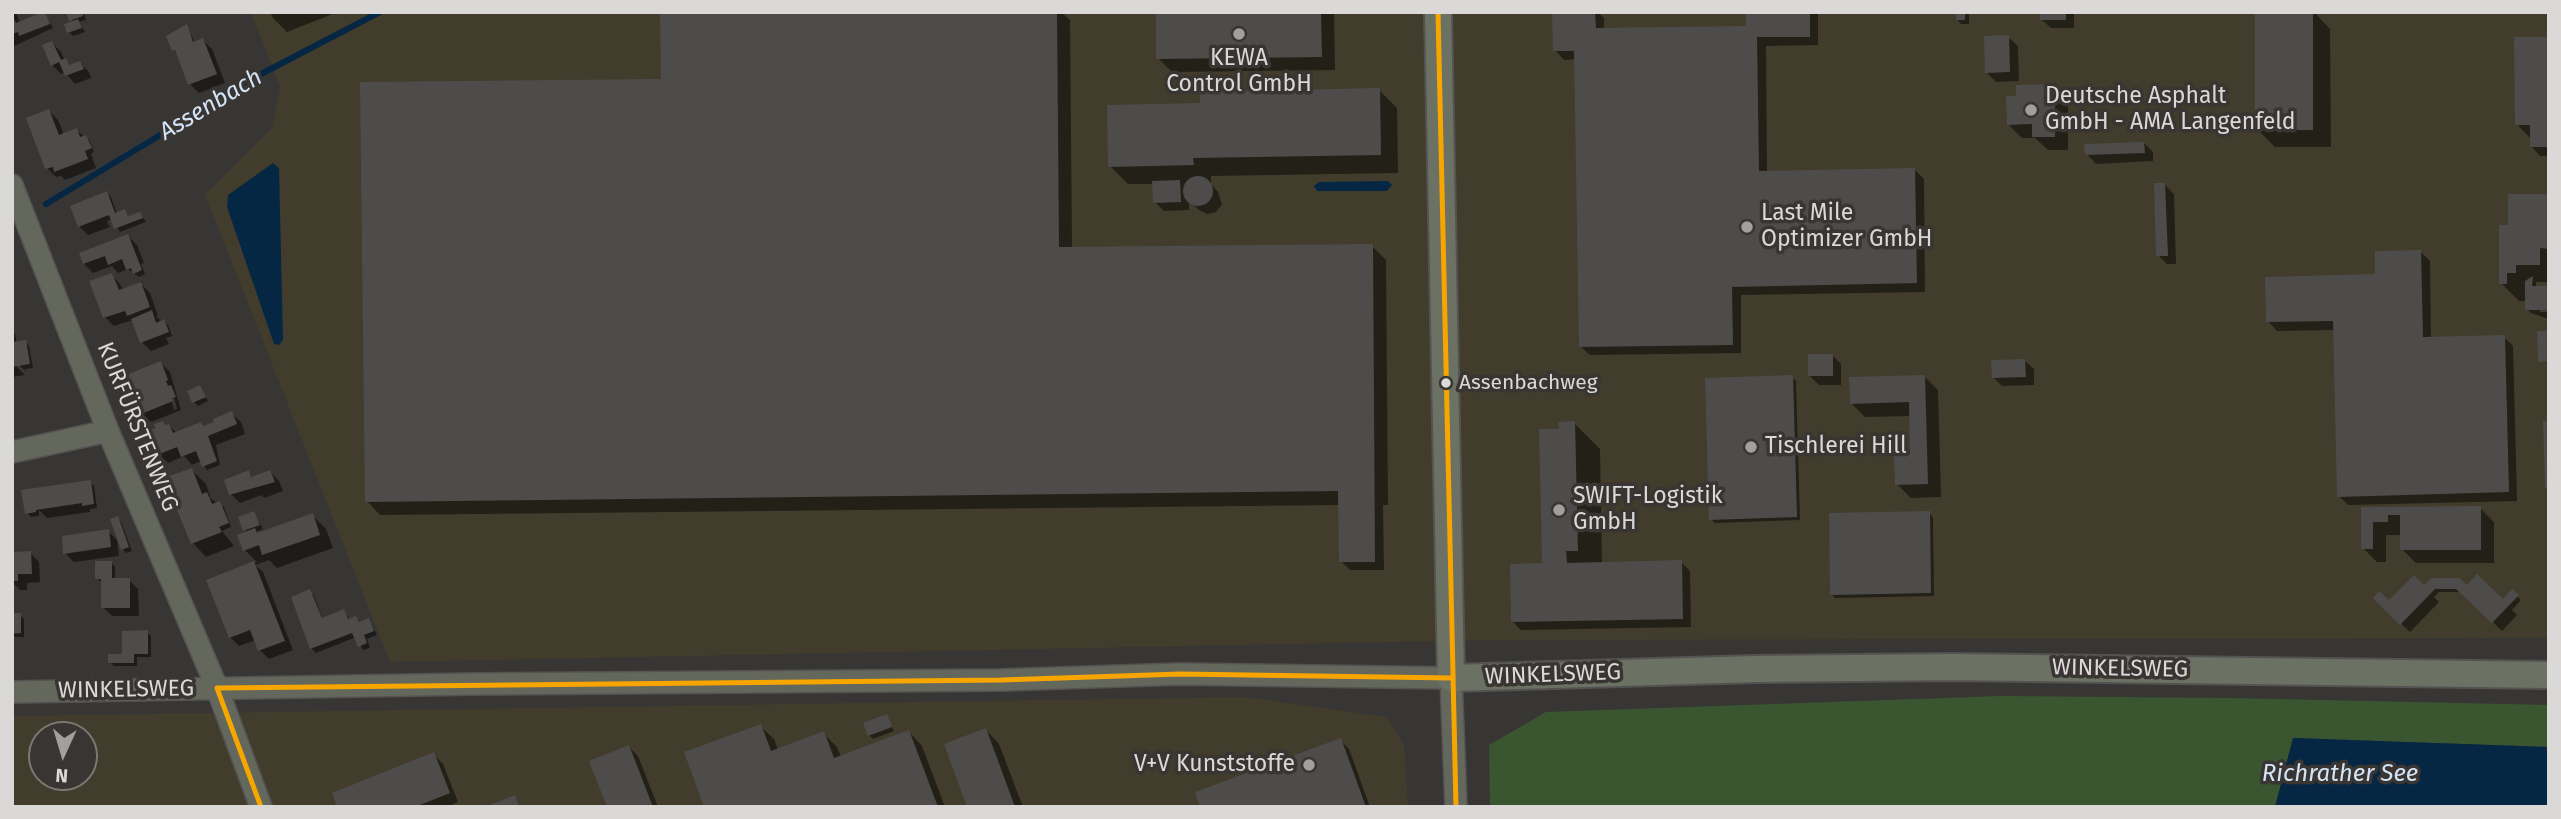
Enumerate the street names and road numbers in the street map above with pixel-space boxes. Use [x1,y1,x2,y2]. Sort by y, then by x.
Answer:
street label: KURFÜRSTENWEG [90,338,184,516]
street label: WINKELSWEG [2052,654,2188,684]
street label: WINKELSWEG [1484,659,1622,691]
street label: WINKELSWEG [58,675,194,705]

